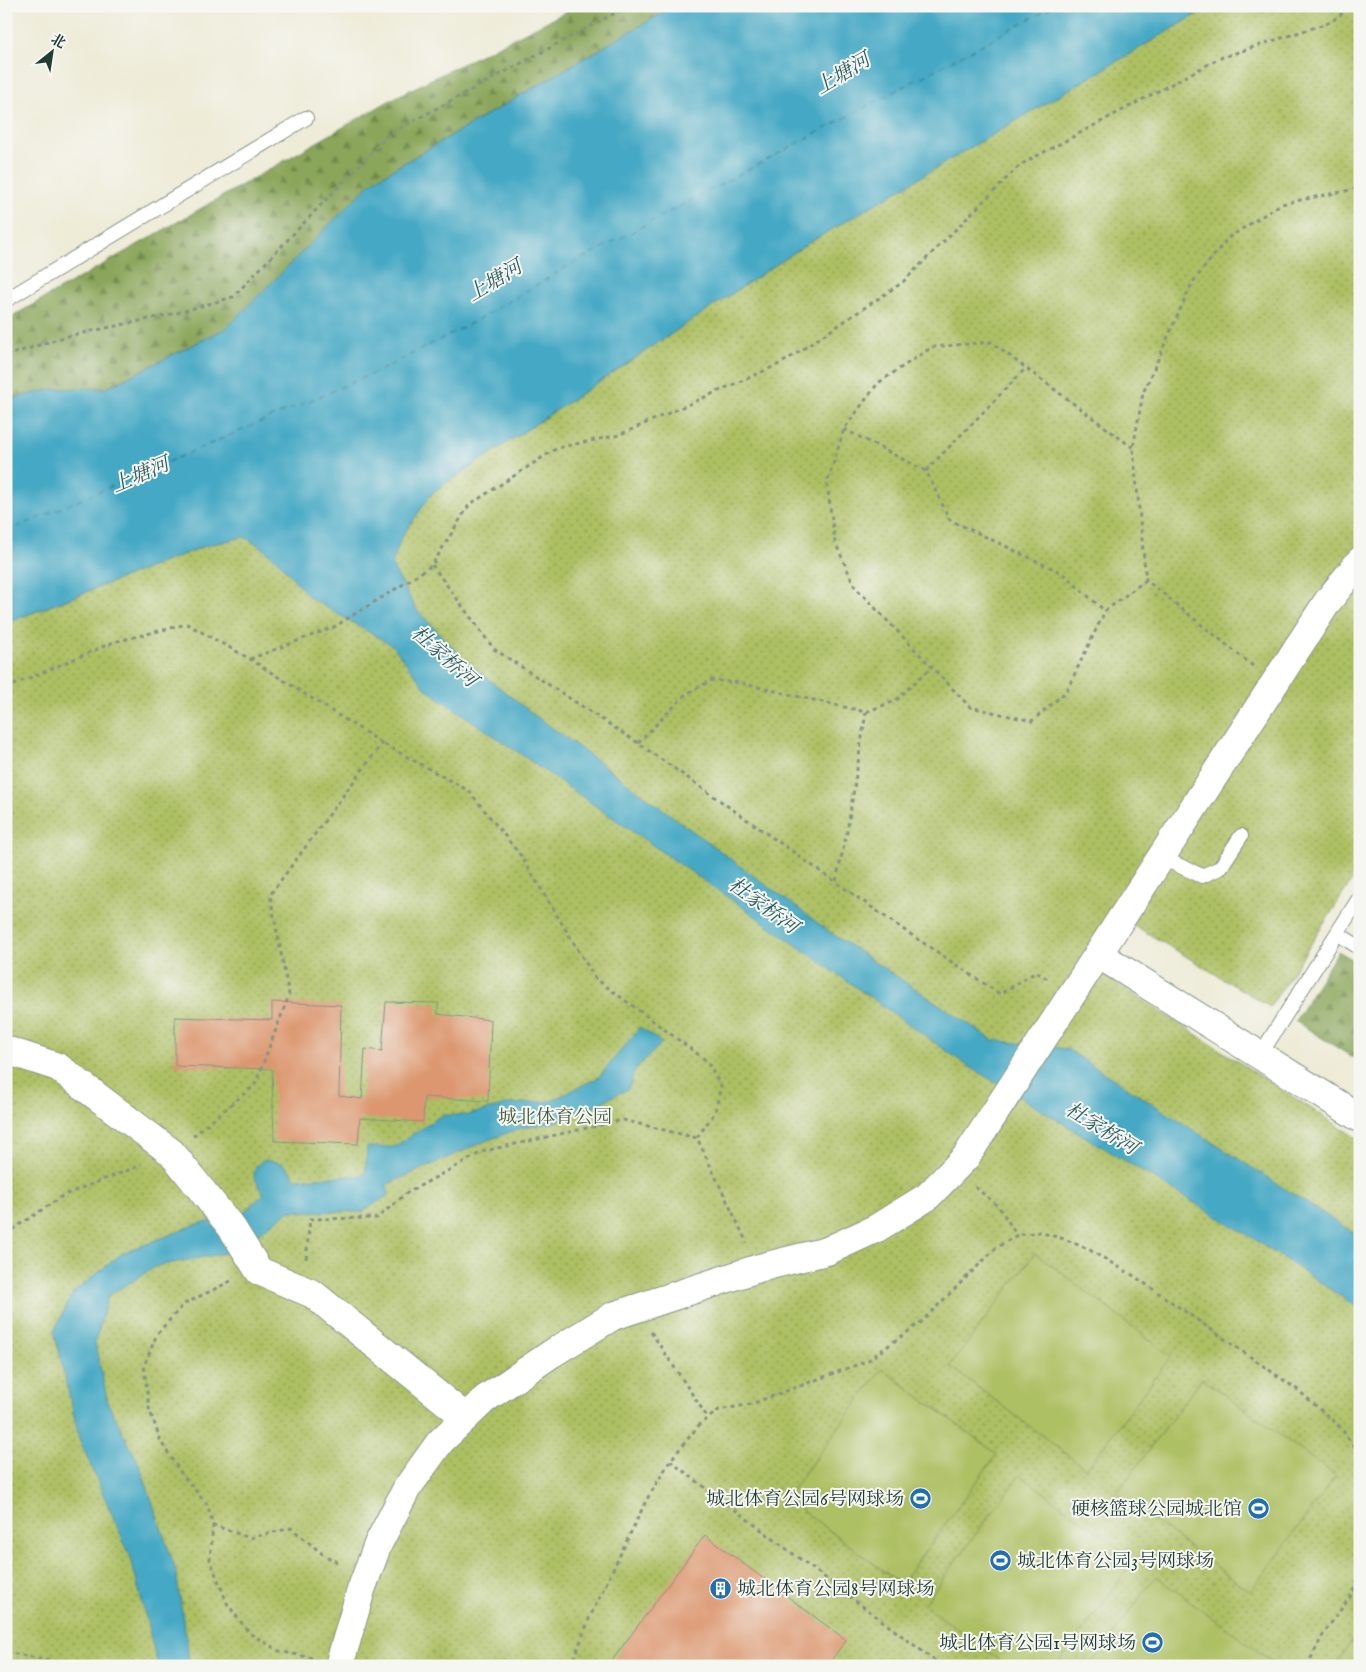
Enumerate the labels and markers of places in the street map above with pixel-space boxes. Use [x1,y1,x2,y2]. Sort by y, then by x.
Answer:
sports icon: 城北体育公园6号网球场 [908,1486,932,1510]
place label: 城北体育公园6号网球场 [706,1488,904,1512]
sports icon: 硬核篮球公园城北馆 [1246,1496,1270,1520]
place label: 硬核篮球公园城北馆 [1071,1498,1242,1522]
sports icon: 城北体育公园3号网球场 [989,1548,1013,1572]
place label: 城北体育公园3号网球场 [1017,1550,1214,1574]
building icon: 城北体育公园8号网球场 [709,1576,733,1600]
place label: 城北体育公园8号网球场 [737,1578,934,1602]
sports icon: 城北体育公园1号网球场 [1140,1630,1164,1654]
place label: 城北体育公园1号网球场 [939,1632,1136,1656]

